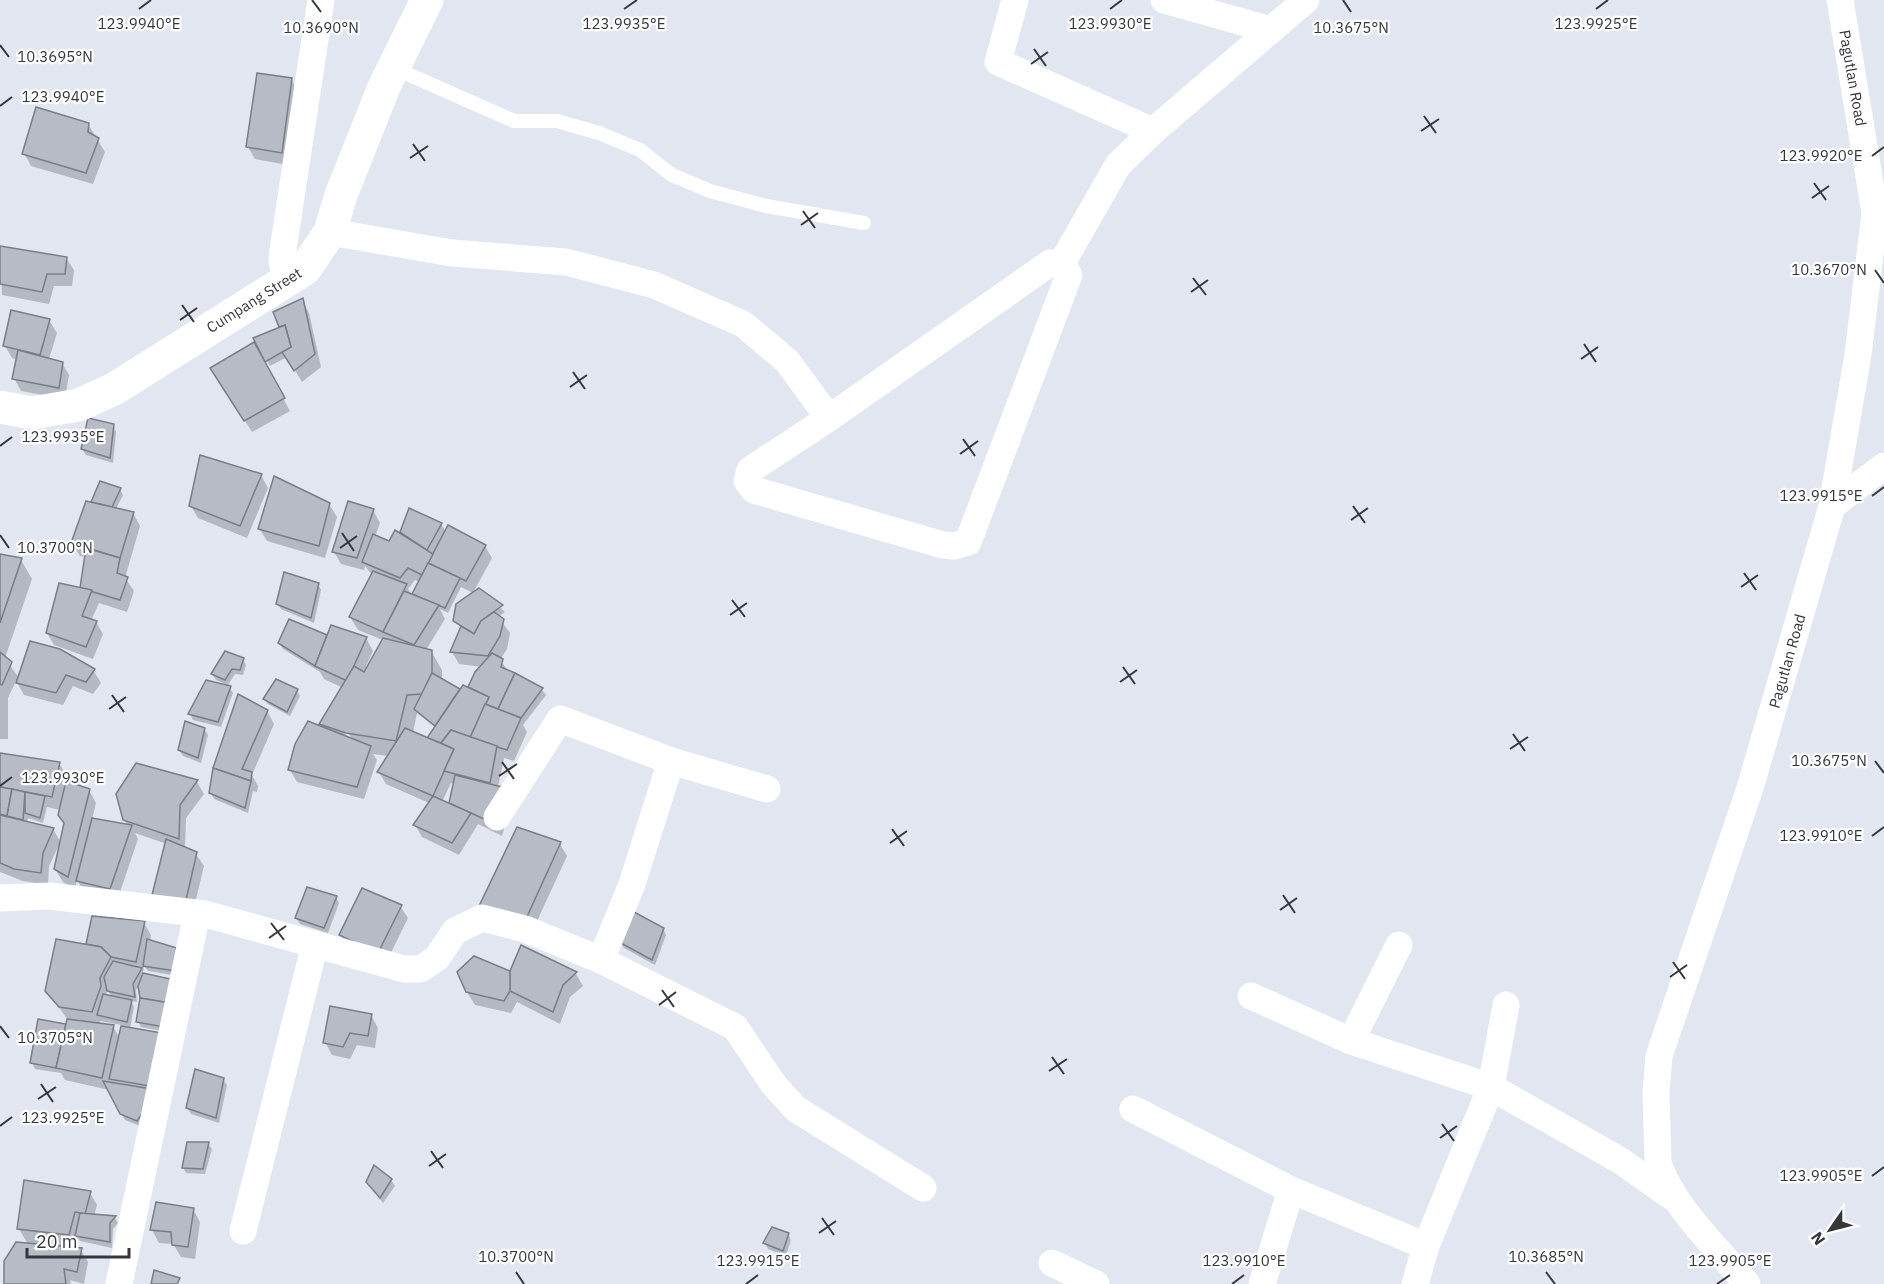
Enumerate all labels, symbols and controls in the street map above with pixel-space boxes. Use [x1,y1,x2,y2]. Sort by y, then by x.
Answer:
text: 123.9940°E [98,14,180,33]
text: 123.9935°E [583,14,665,33]
text: 123.9930°E [1069,14,1151,33]
text: 123.9925°E [1555,14,1637,33]
text: 10.3690°N [283,18,359,37]
text: 10.3675°N [1313,18,1389,37]
street label: Pagutlan Road [1835,28,1871,128]
text: 10.3695°N [17,47,93,66]
text: 123.9940°E [22,87,104,106]
text: 123.9920°E [1780,146,1862,165]
text: 10.3670°N [1791,260,1867,279]
street label: Cumpang Street [203,263,305,337]
text: 123.9935°E [22,427,104,446]
text: 123.9915°E [1780,486,1862,505]
text: 10.3700°N [17,538,93,557]
street label: Pagutlan Road [1764,612,1810,710]
text: 10.3675°N [1791,751,1867,770]
text: 123.9930°E [22,768,104,787]
text: 123.9910°E [1780,826,1862,845]
text: 10.3705°N [17,1028,93,1047]
text: 123.9925°E [22,1108,104,1127]
text: 123.9905°E [1780,1166,1862,1185]
north arrow [1800,1200,1860,1260]
scale bar [27,1221,129,1259]
text: N [1806,1228,1829,1249]
text: 20 m [36,1230,78,1253]
text: 10.3700°N [478,1247,554,1266]
text: 10.3685°N [1508,1247,1584,1266]
text: 123.9915°E [717,1251,799,1270]
text: 123.9910°E [1203,1251,1285,1270]
text: 123.9905°E [1689,1251,1771,1270]

